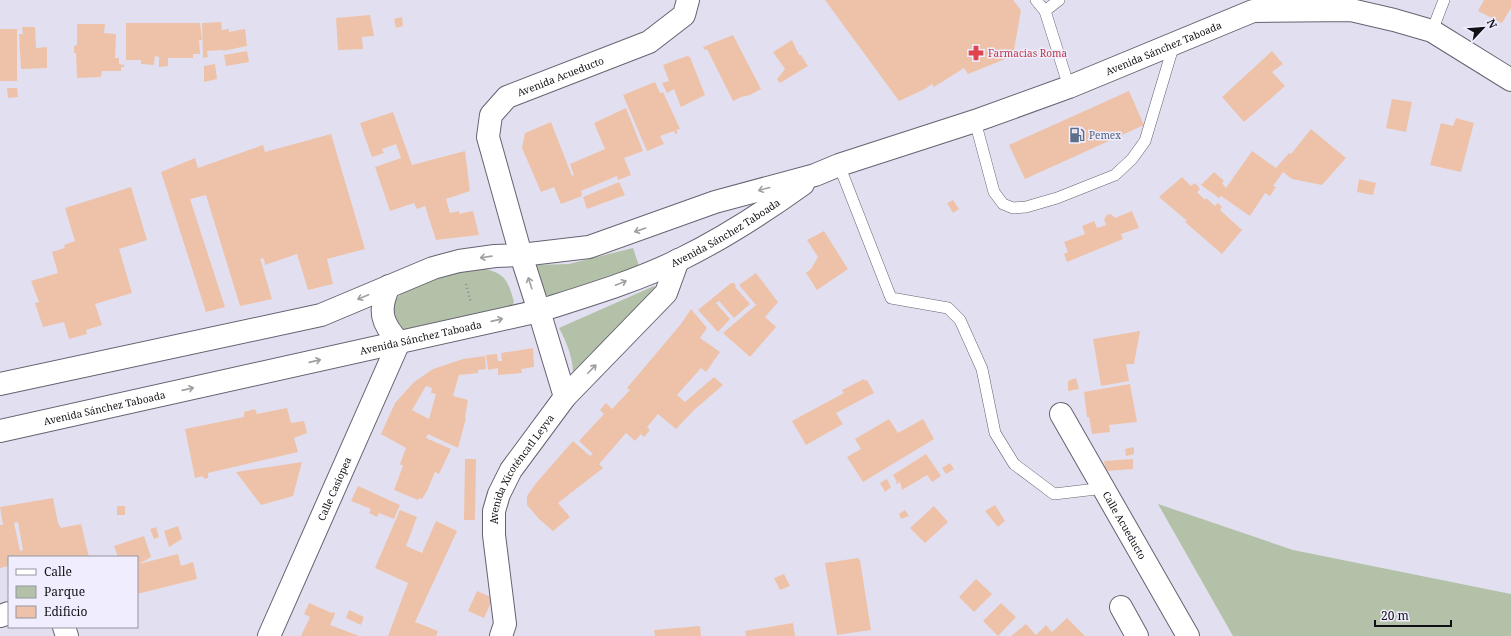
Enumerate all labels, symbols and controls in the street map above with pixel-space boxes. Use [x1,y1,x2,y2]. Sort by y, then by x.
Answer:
north arrow [1463,8,1503,48]
text: N [1484,16,1501,31]
street label: Avenida Sánchez Taboada [1103,18,1224,78]
pharmacy icon: Farmacias Roma [967,44,985,62]
place label: Farmacias Roma [988,46,1068,60]
street label: Avenida Acueducto [515,53,606,99]
fuel station icon: Pemex [1068,126,1086,144]
place label: Pemex [1089,128,1121,142]
one-way arrow [757,186,770,193]
street label: Avenida Sánchez Taboada [668,195,783,270]
one-way arrow [635,226,647,234]
one-way arrow [480,253,493,261]
one-way arrow [525,277,533,289]
one-way arrow [615,279,627,286]
one-way arrow [357,294,369,301]
one-way arrow [490,315,503,323]
street label: Avenida Sánchez Taboada [358,317,483,358]
one-way arrow [308,356,321,364]
one-way arrow [587,364,597,374]
one-way arrow [182,384,195,392]
street label: Avenida Sánchez Taboada [42,387,167,428]
street label: Avenida Xicoténcatl Leyva [487,411,557,524]
street label: Calle Casiopea [314,454,354,523]
street label: Calle Acueducto [1100,489,1150,562]
legend [8,556,138,628]
text: Calle [44,563,72,580]
text: Parque [44,583,85,600]
scale bar [1375,602,1451,628]
text: Edificio [44,603,87,620]
text: 20 m [1381,607,1409,624]

